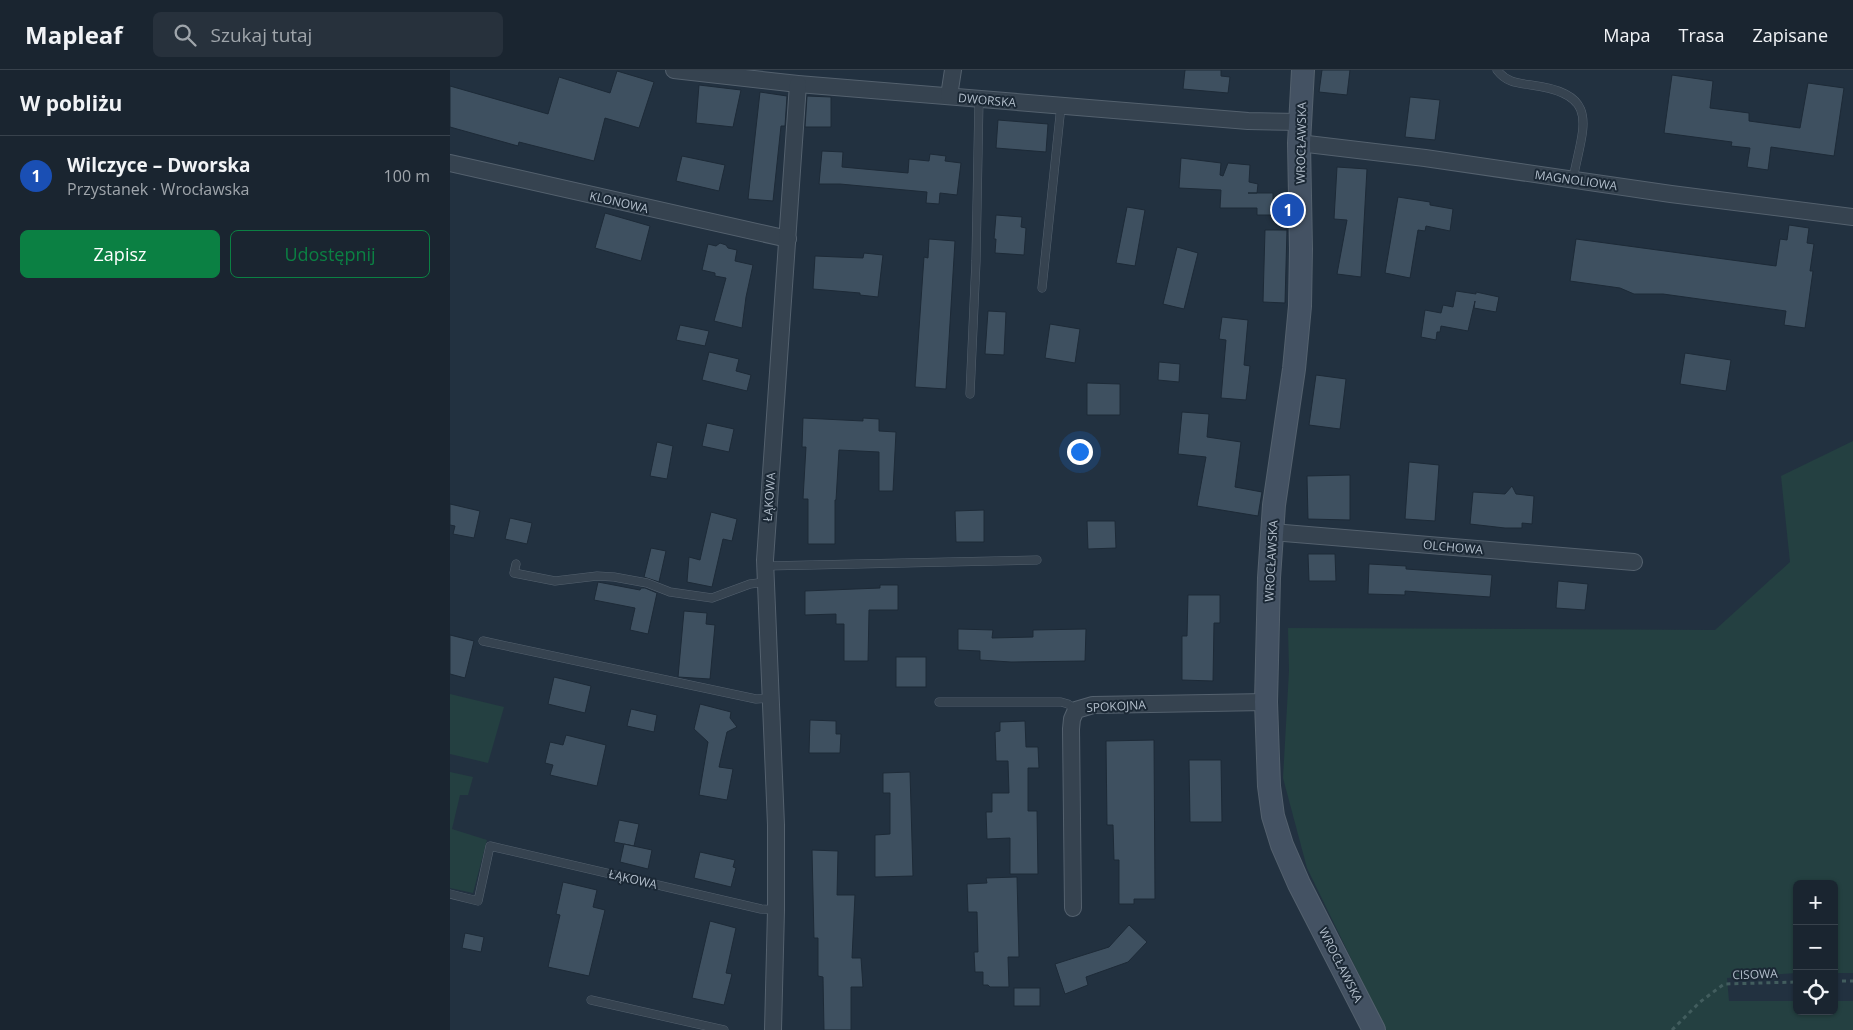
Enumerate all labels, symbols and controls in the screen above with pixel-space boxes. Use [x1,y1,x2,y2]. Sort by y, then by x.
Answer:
search box [153,12,503,57]
text: Mapleaf [25,18,123,51]
icon: search [171,21,199,49]
text: Szukaj tutaj [211,22,312,48]
text: Mapa [1603,23,1651,47]
text: Trasa [1679,23,1724,47]
text: Zapisane [1752,23,1828,47]
text: W pobliżu [20,89,122,117]
street label: DWORSKA [957,89,1017,111]
street label: WROCŁAWSKA [1292,102,1310,184]
text: Wilczyce – Dworska [67,152,251,178]
text: 1 [31,165,41,187]
text: 100 m [384,165,430,187]
street label: MAGNOLIOWA [1534,166,1619,194]
text: Przystanek · Wrocławska [67,178,249,200]
street label: KLONOWA [588,187,651,217]
pin: 1 [1272,191,1304,229]
button: Zapisz [20,230,220,278]
button: Udostępnij [230,230,430,278]
your location [1067,439,1093,465]
street label: ŁĄKOWA [759,471,779,522]
street label: WROCŁAWSKA [1260,519,1282,602]
street label: OLCHOWA [1422,536,1484,558]
street label: SPOKOJNA [1086,696,1147,716]
street label: ŁĄKOWA [607,865,659,893]
map controls [1793,880,1838,1015]
button: + [1793,880,1838,925]
street label: WROCŁAWSKA [1315,925,1367,1006]
button: − [1793,925,1838,970]
street label: CISOWA [1732,965,1778,983]
button: locate [1793,970,1838,1015]

